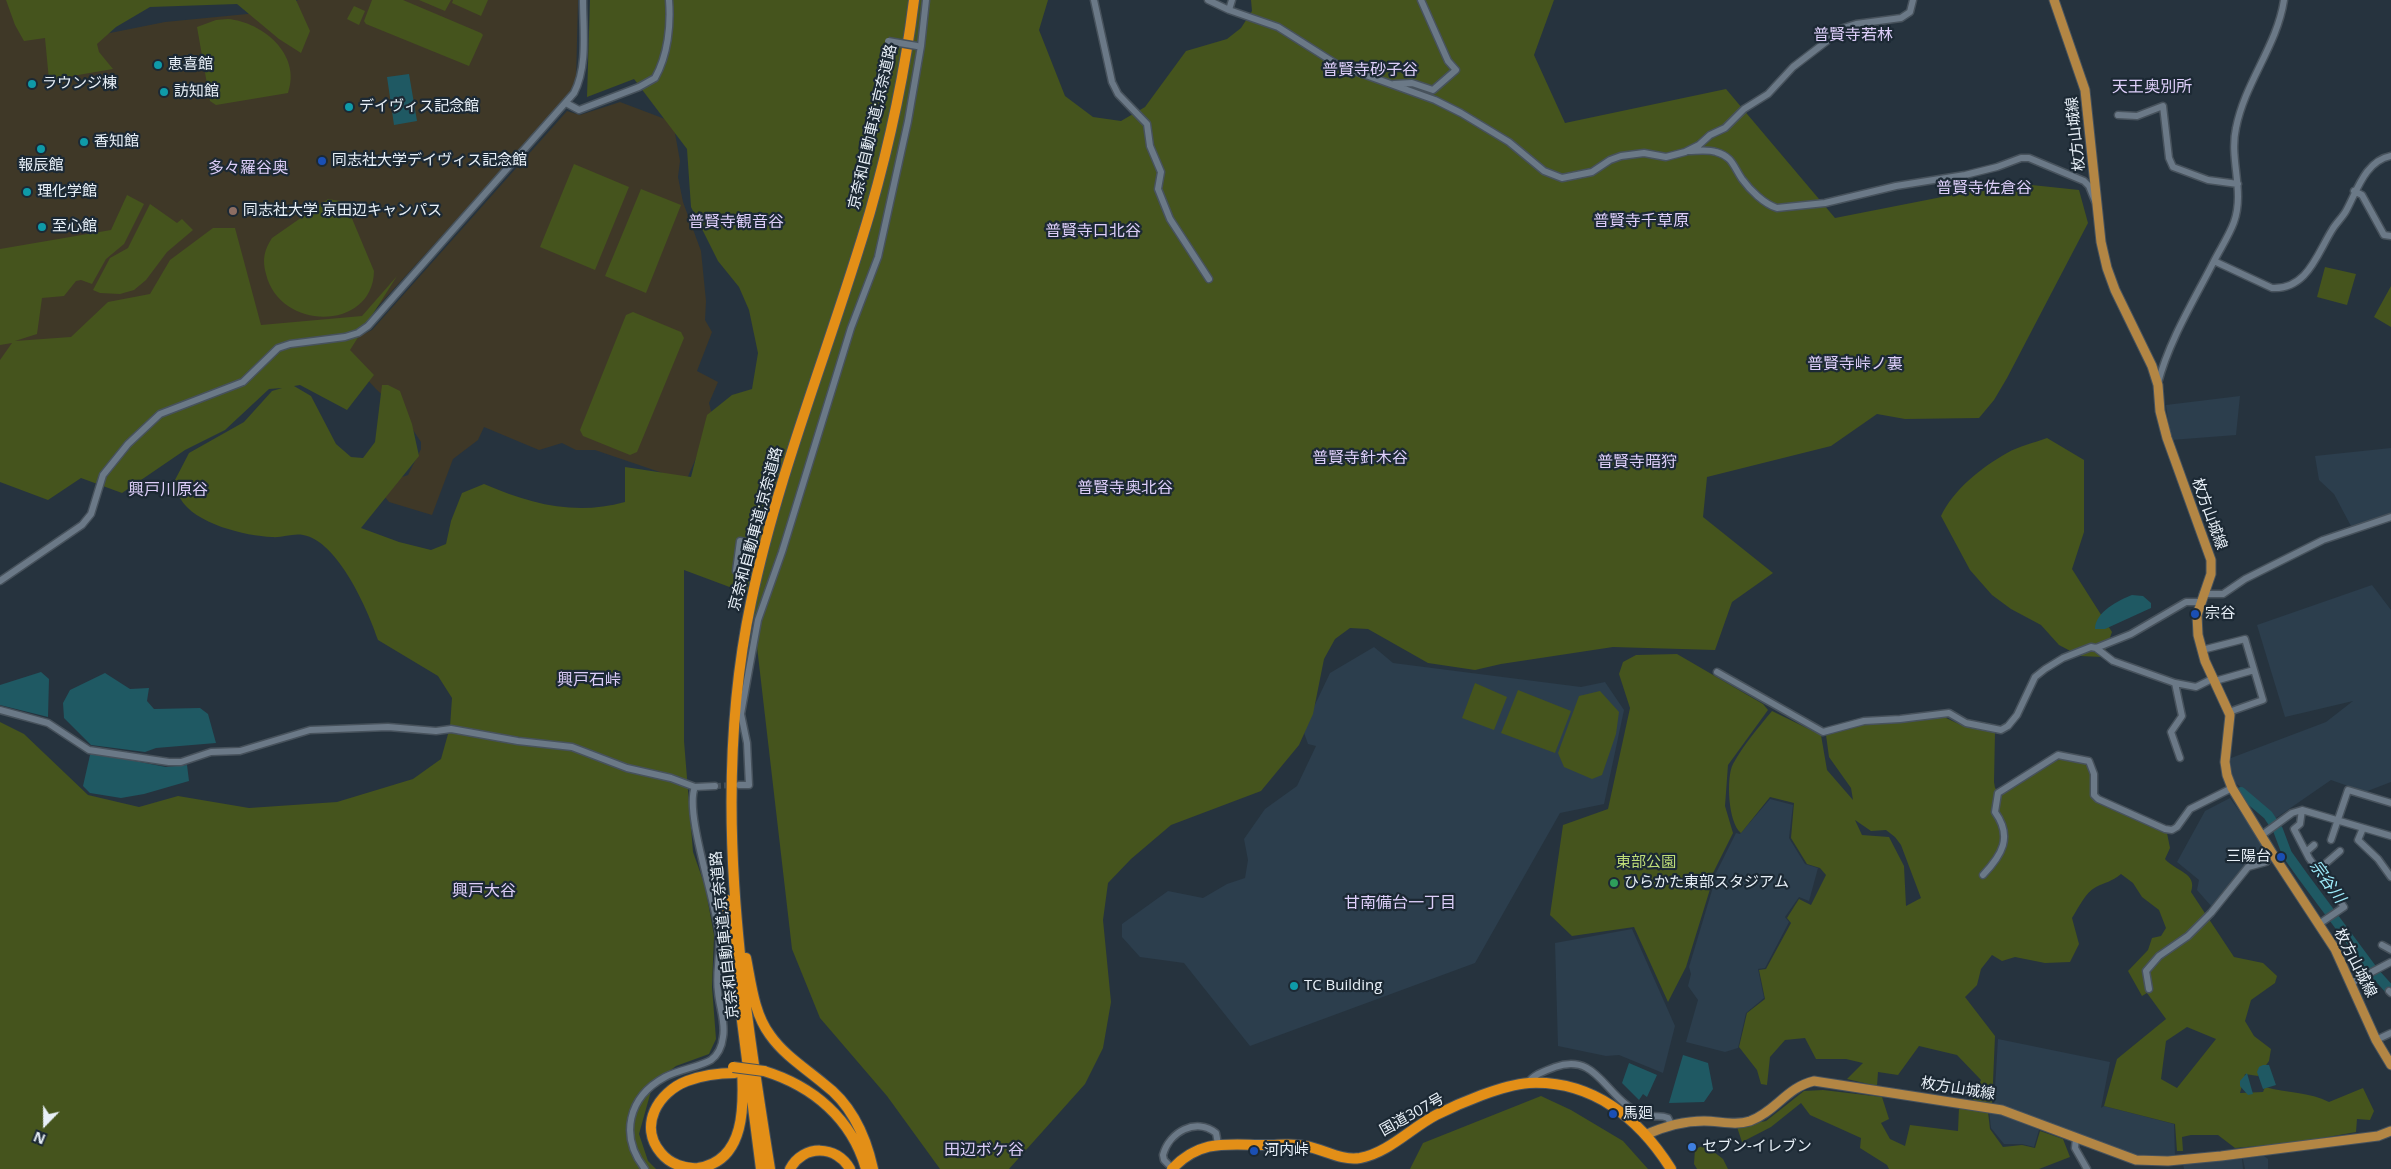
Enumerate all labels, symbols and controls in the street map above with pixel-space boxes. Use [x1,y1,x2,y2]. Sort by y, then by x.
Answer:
district label: 普賢寺若林 [1813,25,1893,45]
street label: 京奈和自動車道;京奈道路 [845,43,901,211]
place label: 恵喜館 [168,56,213,74]
marker: 恵喜館 [152,59,164,71]
district label: 普賢寺砂子谷 [1322,60,1418,80]
place label: ラウンジ棟 [42,75,117,93]
district label: 天王奥別所 [2112,77,2192,97]
marker: ラウンジ棟 [26,78,38,90]
place label: 訪知館 [174,83,219,101]
marker: 訪知館 [158,86,170,98]
street label: 枚方山城線 [2063,96,2089,172]
place label: デイヴィス記念館 [359,98,479,116]
marker: デイヴィス記念館 [343,101,355,113]
place label: 香知館 [94,133,139,151]
marker: 香知館 [78,136,90,148]
marker: 報辰館 [35,143,47,155]
place label: 同志社大学デイヴィス記念館 [332,152,527,170]
marker: 同志社大学デイヴィス記念館 [316,155,328,167]
place label: 報辰館 [19,157,63,175]
district label: 多々羅谷奥 [208,158,288,178]
district label: 普賢寺佐倉谷 [1936,178,2032,198]
place label: 理化学館 [37,183,97,201]
marker: 理化学館 [21,186,33,198]
place label: 同志社大学 京田辺キャンパス [243,202,442,220]
marker: 同志社大学 京田辺キャンパス [227,205,239,217]
district label: 普賢寺千草原 [1593,211,1689,231]
district label: 普賢寺観音谷 [688,212,784,232]
place label: 至心館 [52,218,97,236]
marker: 至心館 [36,221,48,233]
district label: 普賢寺口北谷 [1045,221,1141,241]
district label: 普賢寺峠ノ裏 [1807,354,1903,374]
street label: 京奈和自動車道;京奈道路 [725,445,787,613]
district label: 普賢寺針木谷 [1312,448,1408,468]
district label: 普賢寺暗狩 [1597,452,1677,472]
street label: 枚方山城線 [2188,476,2230,552]
district label: 普賢寺奥北谷 [1077,478,1173,498]
district label: 興戸川原谷 [128,480,208,500]
place label: 宗谷 [2205,605,2235,623]
marker: 宗谷 [2189,608,2201,620]
district label: 興戸石峠 [557,670,621,690]
place label: 三陽台 [2226,848,2271,866]
street label: 京奈和自動車道;京奈道路 [707,850,743,1020]
marker: 三陽台 [2275,851,2287,863]
park label: 東部公園 [1616,854,1676,872]
water label: 宗谷川 [2305,857,2349,907]
place label: ひらかた東部スタジアム [1624,874,1789,892]
marker: ひらかた東部スタジアム [1608,877,1620,889]
district label: 興戸大谷 [452,881,516,901]
district label: 甘南備台一丁目 [1344,893,1456,913]
street label: 枚方山城線 [2330,926,2380,1000]
place label: TC Building [1304,977,1382,995]
marker: TC Building [1288,980,1300,992]
street label: 枚方山城線 [1920,1074,1996,1104]
street label: 国道307号 [1377,1090,1447,1140]
north arrow [20,1099,70,1149]
place label: 馬廻 [1623,1105,1653,1123]
marker: 馬廻 [1607,1108,1619,1120]
text: N [30,1127,48,1149]
place label: セブン-イレブン [1702,1138,1812,1156]
district label: 田辺ボケ谷 [944,1140,1024,1160]
marker: セブン-イレブン [1686,1141,1698,1153]
place label: 河内峠 [1264,1142,1309,1160]
marker: 河内峠 [1248,1145,1260,1157]

